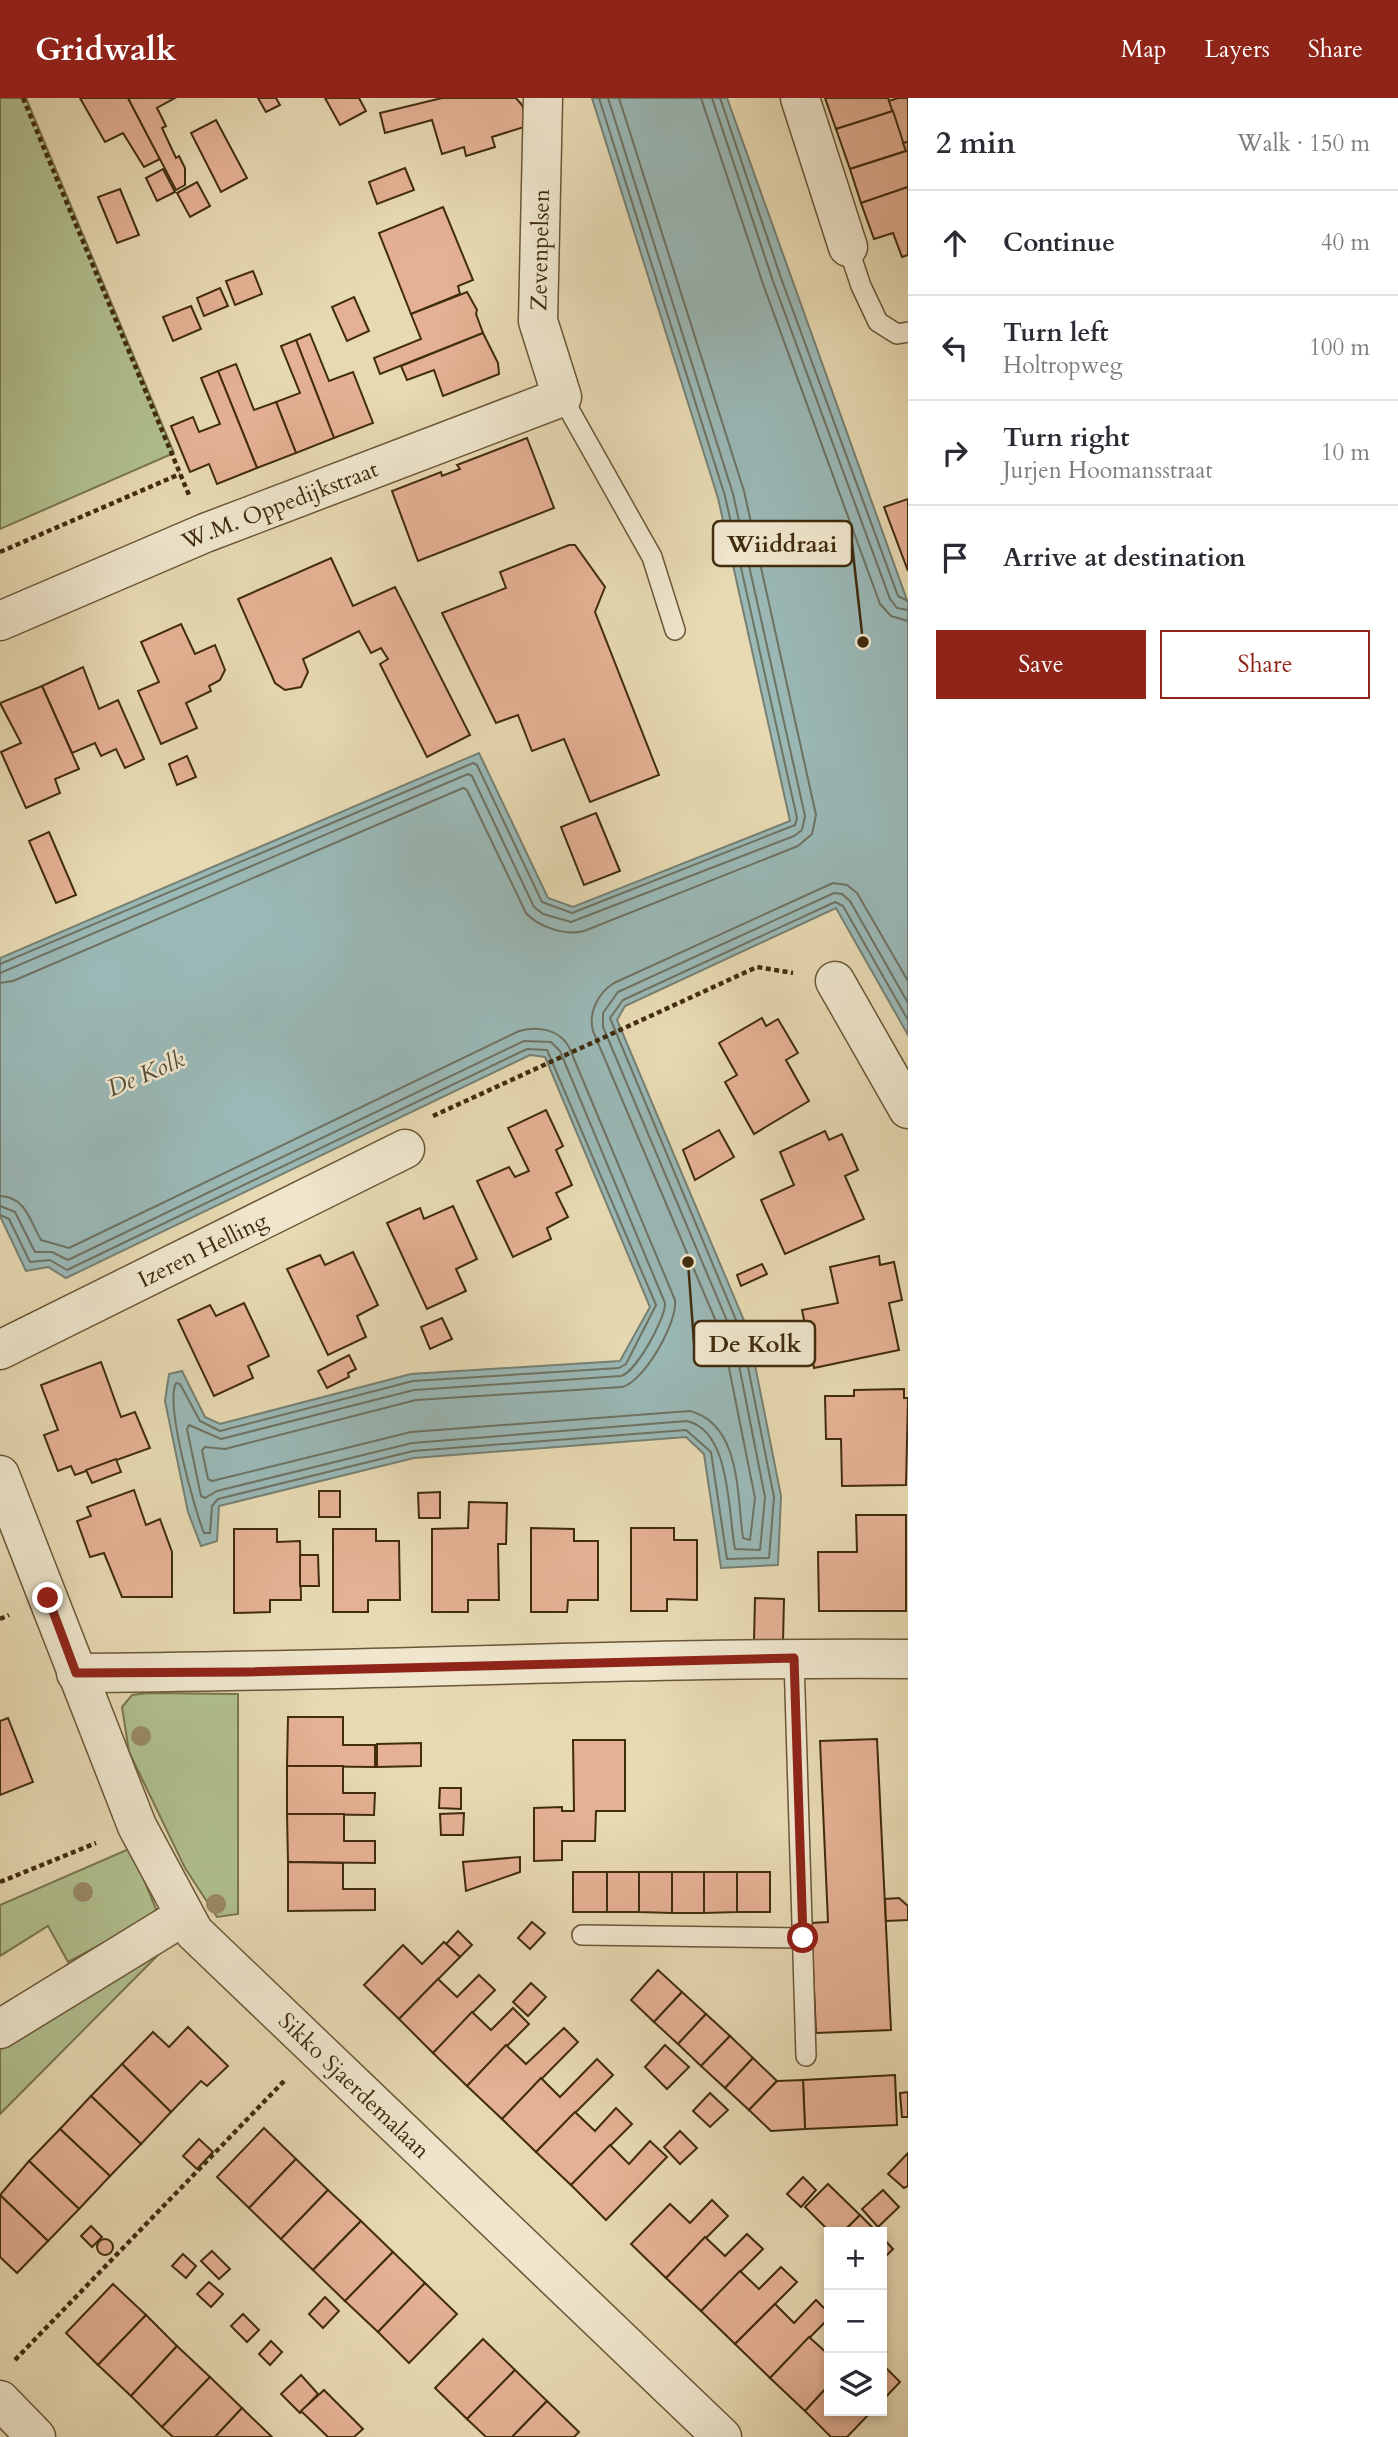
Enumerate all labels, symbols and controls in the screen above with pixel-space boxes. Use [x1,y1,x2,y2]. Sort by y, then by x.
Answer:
text: Gridwalk [35,27,177,72]
text: Map [1121,33,1167,66]
text: Layers [1205,33,1270,66]
text: Share [1308,33,1363,66]
text: 2 min [936,123,1016,164]
text: Walk · 150 m [1237,128,1370,159]
street label: Zevenpelsen [523,189,556,311]
icon: ahead [936,224,974,262]
text: Continue [1003,225,1115,260]
text: 40 m [1321,227,1370,258]
text: Turn left [1003,315,1108,350]
icon: left [936,329,974,367]
text: 100 m [1309,332,1370,363]
text: Holtropweg [1003,350,1123,381]
text: Turn right [1003,420,1130,455]
icon: right [936,434,974,472]
text: 10 m [1321,437,1370,468]
street label: W.M. Oppedijkstraat [176,453,382,557]
text: Jurjen Hoomansstraat [1003,455,1213,486]
callout: Wiiddraai [713,521,852,566]
text: Wiiddraai [726,528,838,561]
icon: arrive [936,539,974,577]
text: Arrive at destination [1003,540,1246,575]
button: Save [936,630,1146,699]
button: Share [1160,630,1370,699]
water label: De Kolk [102,1043,190,1105]
street label: Izeren Helling [133,1204,272,1295]
callout: De Kolk [694,1321,815,1366]
text: De Kolk [709,1328,802,1361]
route end [32,1582,63,1613]
route start [787,1922,818,1953]
street label: Sikko Sjaerdemalaan [272,2005,437,2165]
map controls [824,2227,887,2416]
button: + [824,2227,887,2290]
button: − [824,2290,887,2353]
button: layers [824,2353,887,2416]

